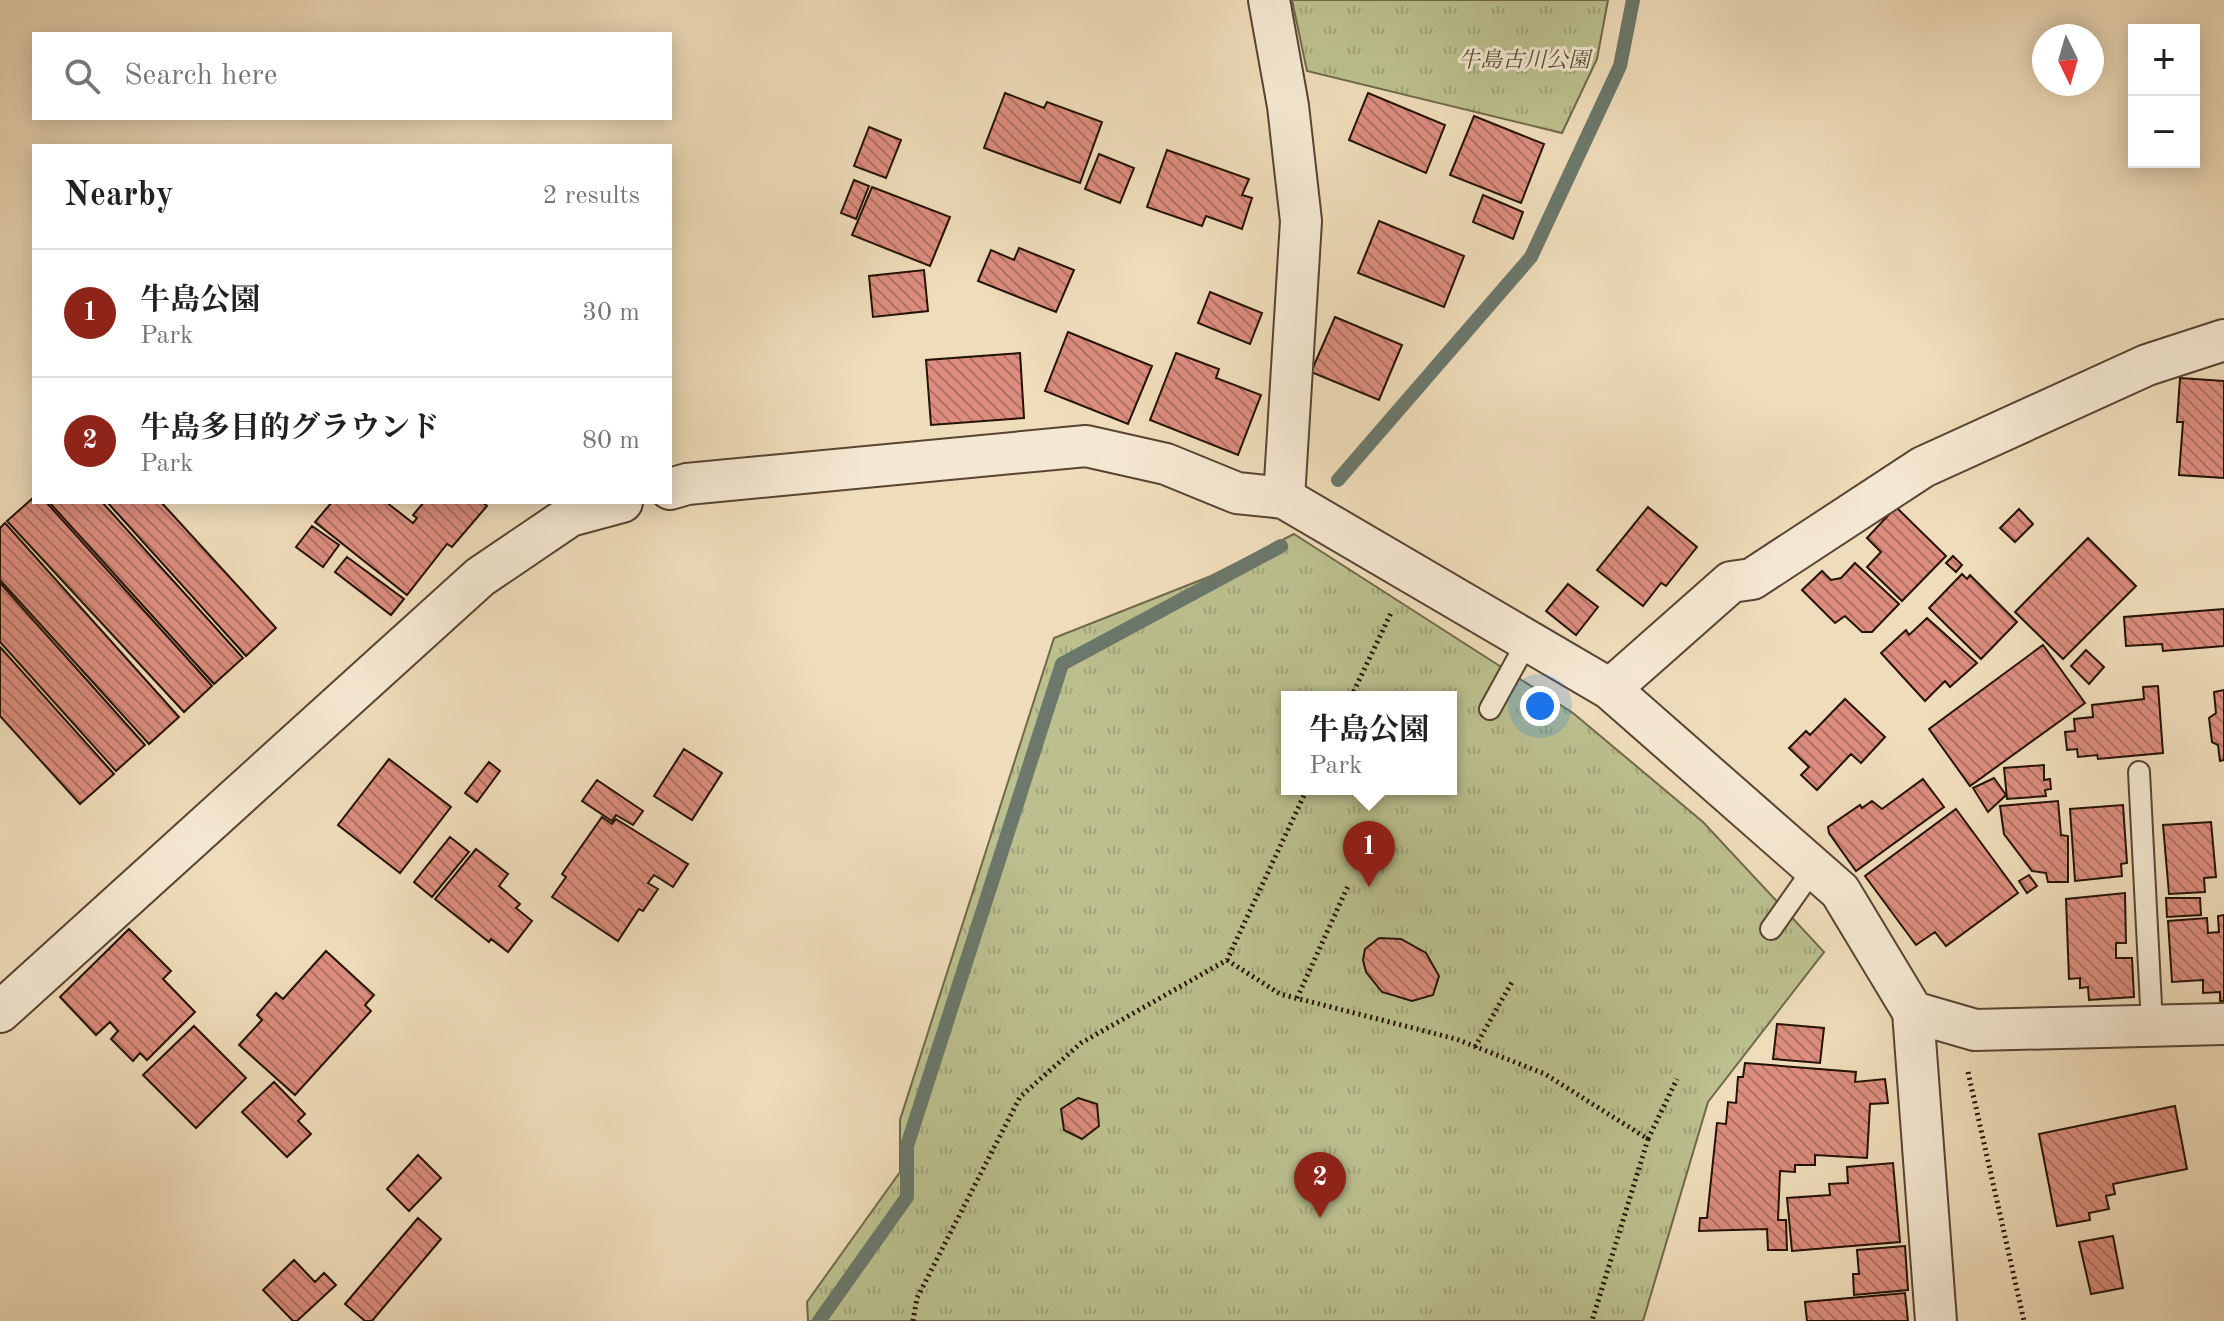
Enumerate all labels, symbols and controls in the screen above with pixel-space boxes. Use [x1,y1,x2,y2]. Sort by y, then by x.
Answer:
north arrow [2032,24,2104,96]
map controls [2128,24,2200,168]
button: + [2128,24,2200,96]
search box [32,32,672,120]
park label: 牛島古川公園 [1458,48,1593,72]
icon: search [60,54,104,98]
text: Search here [124,61,278,91]
button: − [2128,96,2200,168]
text: Nearby [64,179,174,213]
text: 2 results [542,183,640,209]
text: 牛島公園 [140,286,260,316]
text: 1 [82,300,98,326]
text: 30 m [582,300,640,326]
text: Park [140,323,194,349]
text: 牛島多目的グラウンド [140,414,440,444]
text: 2 [82,428,98,454]
text: 80 m [582,428,640,454]
text: Park [140,451,194,477]
your location [1520,686,1560,726]
popup [1281,691,1457,795]
text: 牛島公園 [1309,716,1429,746]
text: Park [1309,753,1363,779]
pin: 1 [1343,821,1395,887]
pin: 2 [1294,1152,1346,1218]

